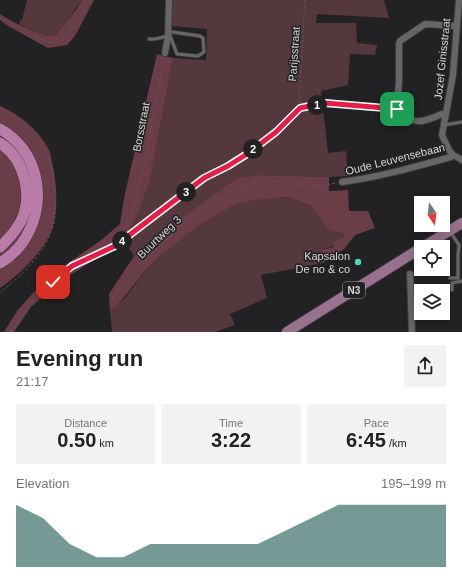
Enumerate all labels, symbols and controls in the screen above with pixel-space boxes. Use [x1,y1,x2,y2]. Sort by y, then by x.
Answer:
street label: Jozef Ginisstraat [432,18,452,100]
street label: Parijsstraat [286,26,302,82]
pin [380,92,414,126]
pin: 1 [307,95,327,115]
icon: arrive [386,98,408,120]
text: 1 [314,99,320,111]
street label: Borsstraat [130,101,152,153]
pin: 2 [243,139,263,159]
street label: Oude Leuvensebaan [344,141,446,177]
text: 2 [250,143,256,155]
pin: 3 [176,182,196,202]
text: 3 [183,186,189,198]
north arrow [414,196,450,232]
map controls [414,196,450,320]
street label: Buurtweg 3 [135,213,183,261]
pin: 4 [112,231,132,251]
text: 4 [119,235,125,247]
button: locate [414,240,450,276]
place label: Kapsalon De no & co [296,250,350,275]
marker: Kapsalon De no & co [353,257,363,267]
pin [36,265,70,299]
icon: check [42,271,64,293]
road number: N3 [343,282,365,298]
button: layers [414,284,450,320]
button: share [404,345,446,387]
text: Evening run [16,346,143,371]
text: 21:17 [16,374,49,389]
text: Distance [64,417,107,429]
text: Time [219,417,243,429]
text: Pace [364,417,389,429]
text: 0.50 [57,429,96,451]
text: 3:22 [211,429,251,451]
text: 6:45 [346,429,386,451]
text: km [96,437,114,449]
text: /km [386,437,407,449]
text: Elevation [16,476,69,491]
text: 195–199 m [381,476,446,491]

